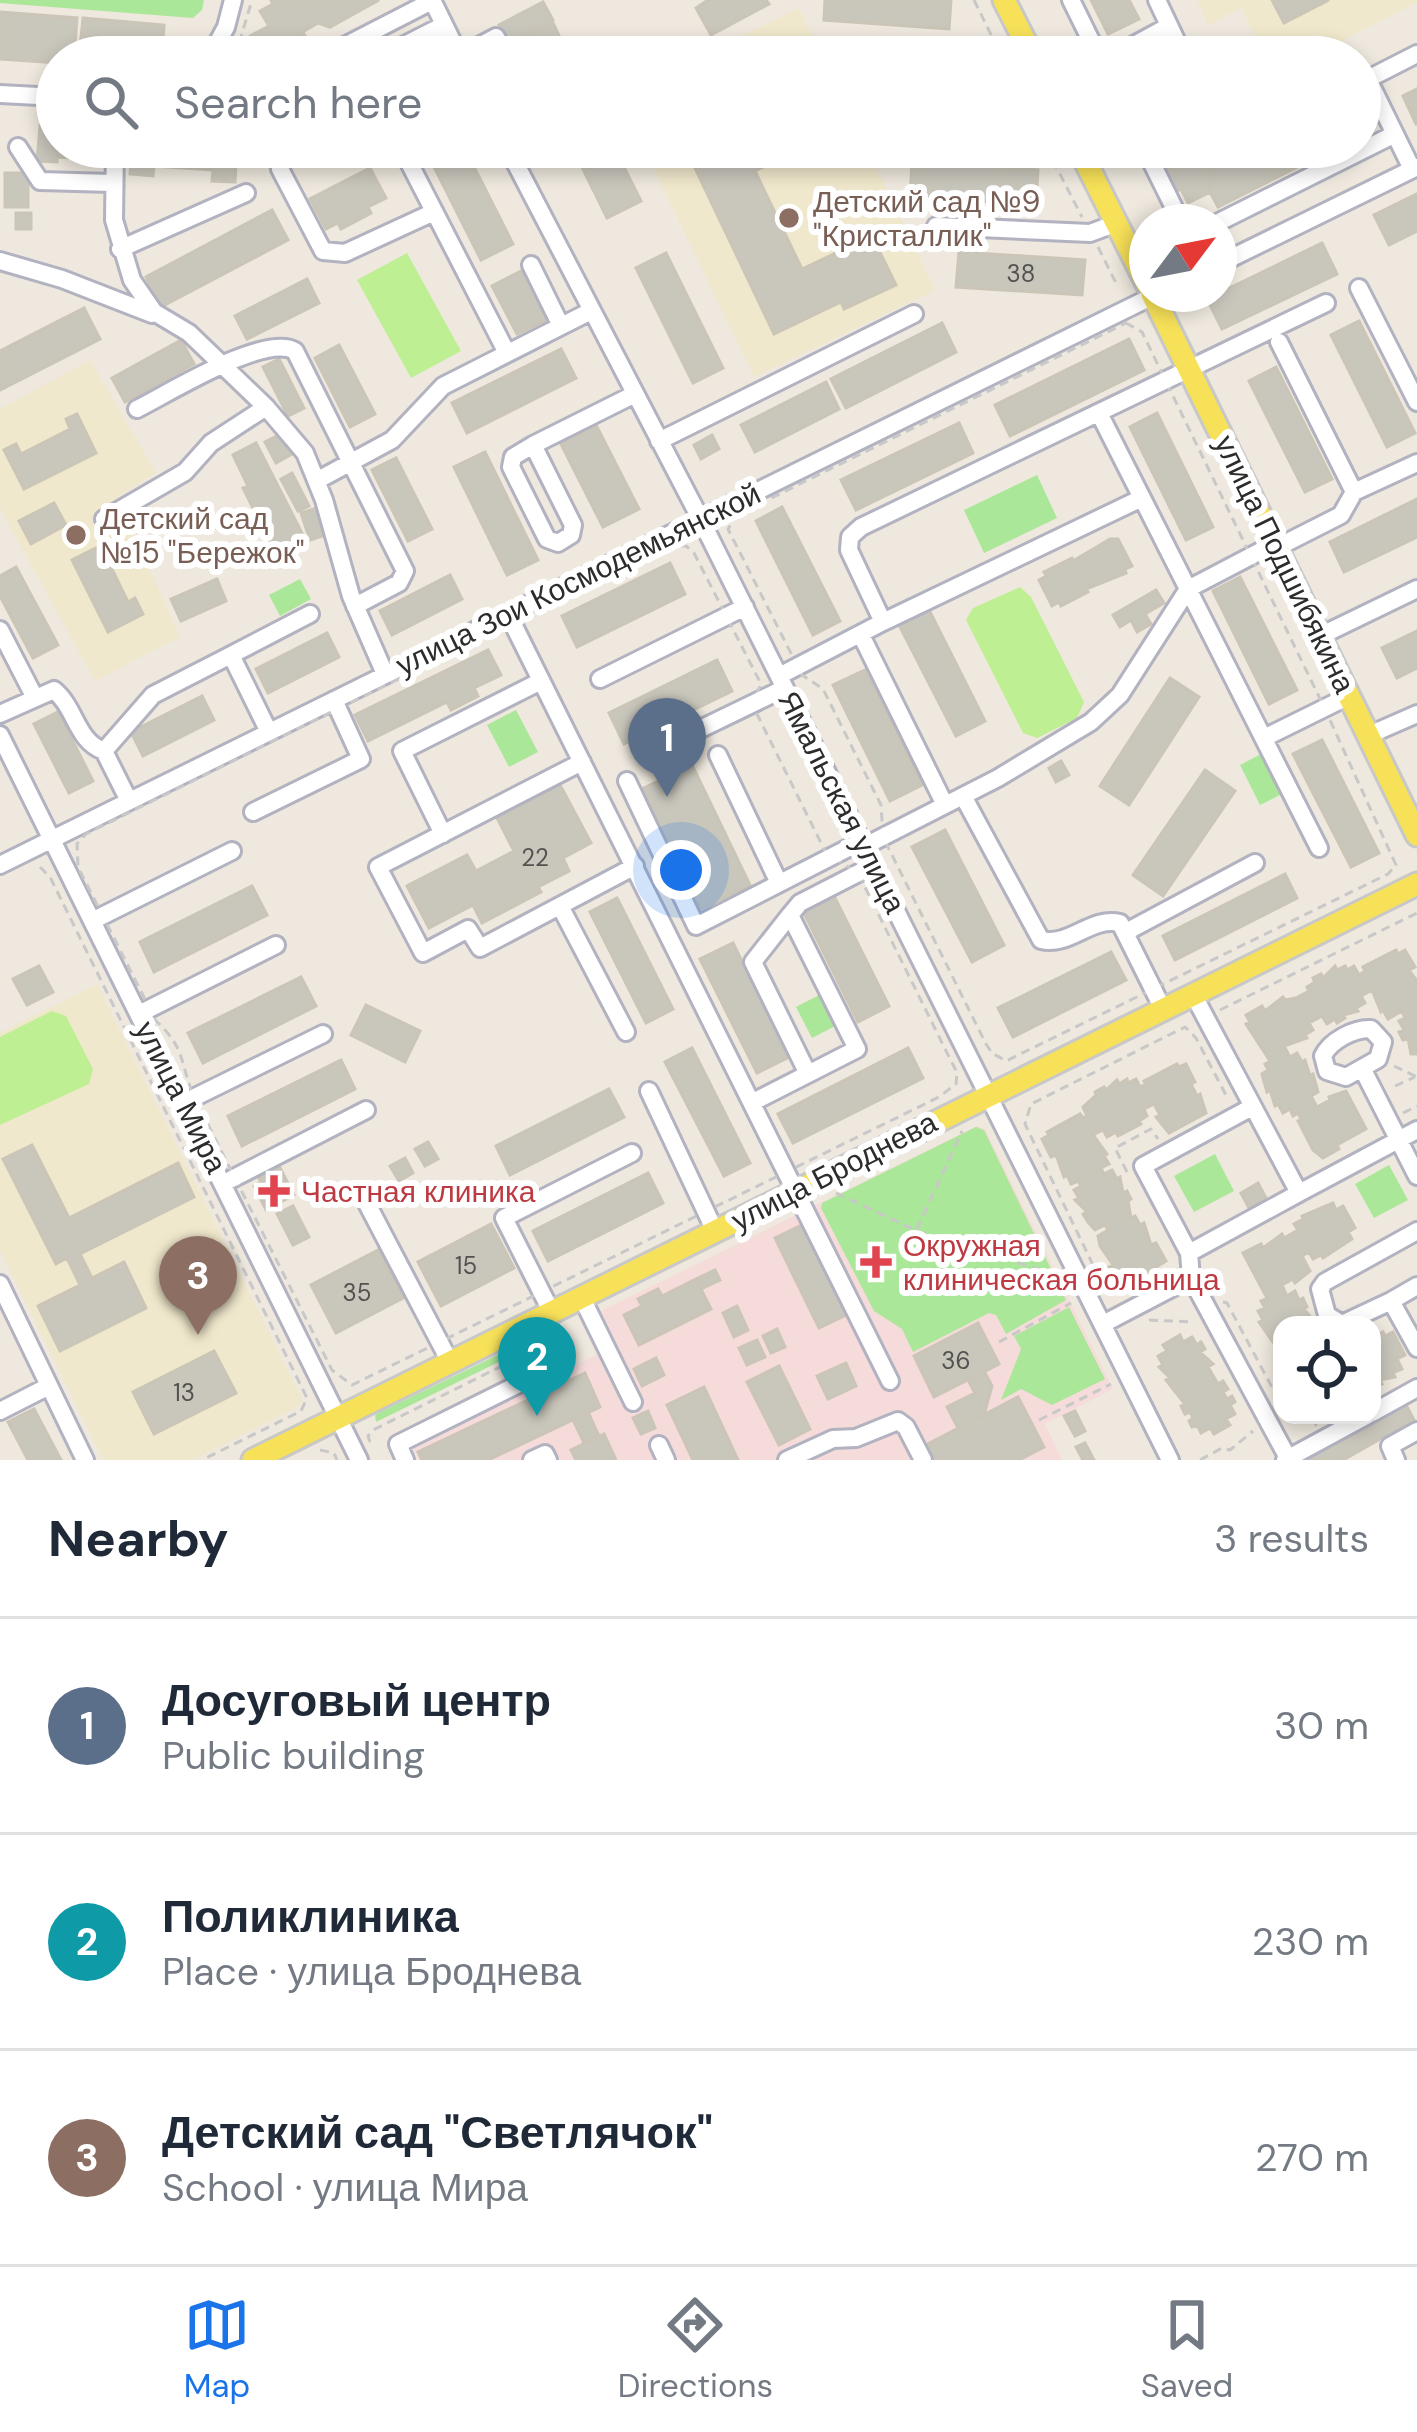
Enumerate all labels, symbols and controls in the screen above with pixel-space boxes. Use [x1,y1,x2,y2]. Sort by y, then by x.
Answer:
search box [36,36,1381,168]
icon: search [78,69,144,135]
text: Search here [174,73,422,132]
place label: Детский сад №9 "Кристаллик" [813,182,1040,255]
north arrow [1129,204,1237,312]
marker: Детский сад №9 "Кристаллик" [776,205,802,231]
house number: 38 [1007,258,1035,289]
street label: улица Подшибякина [1206,429,1365,700]
street label: улица Зои Космодемьянской [389,474,767,684]
place label: Детский сад №15 "Бережок" [100,499,305,572]
marker: Детский сад №15 "Бережок" [63,522,89,548]
street label: Ямальская улица [769,684,915,920]
pin: 1 [628,698,706,797]
your location [651,840,711,900]
house number: 22 [521,842,549,873]
street label: улица Мира [126,1014,236,1180]
street label: улица Броднева [725,1102,944,1240]
place label: Частная клиника [301,1172,536,1211]
marker: Частная клиника [258,1175,290,1207]
place label: Окружная клиническая больница [903,1226,1220,1299]
pin: 3 [159,1236,237,1335]
marker: Окружная клиническая больница [860,1246,892,1278]
house number: 15 [455,1250,477,1281]
house number: 35 [343,1277,371,1308]
map controls [1273,1316,1381,1424]
button: locate [1273,1316,1381,1424]
pin: 2 [498,1317,576,1416]
house number: 36 [941,1345,971,1376]
house number: 13 [173,1377,195,1408]
text: Nearby [48,1505,229,1572]
text: 3 results [1214,1513,1369,1564]
text: Досуговый центр [162,1671,551,1730]
text: 1 [80,1700,94,1751]
text: 30 m [1274,1700,1369,1751]
text: Public building [162,1730,425,1781]
text: Поликлиника [162,1887,459,1946]
text: 2 [76,1916,98,1967]
text: 230 m [1252,1916,1369,1967]
text: Place · улица Броднева [162,1946,581,1997]
text: Детский сад "Светлячок" [162,2103,713,2162]
text: 3 [75,2132,99,2183]
text: 270 m [1255,2132,1369,2183]
text: School · улица Мира [162,2162,528,2213]
tab: Map [184,2292,250,2407]
tab: Directions [618,2292,773,2407]
tab: Saved [1141,2292,1233,2407]

